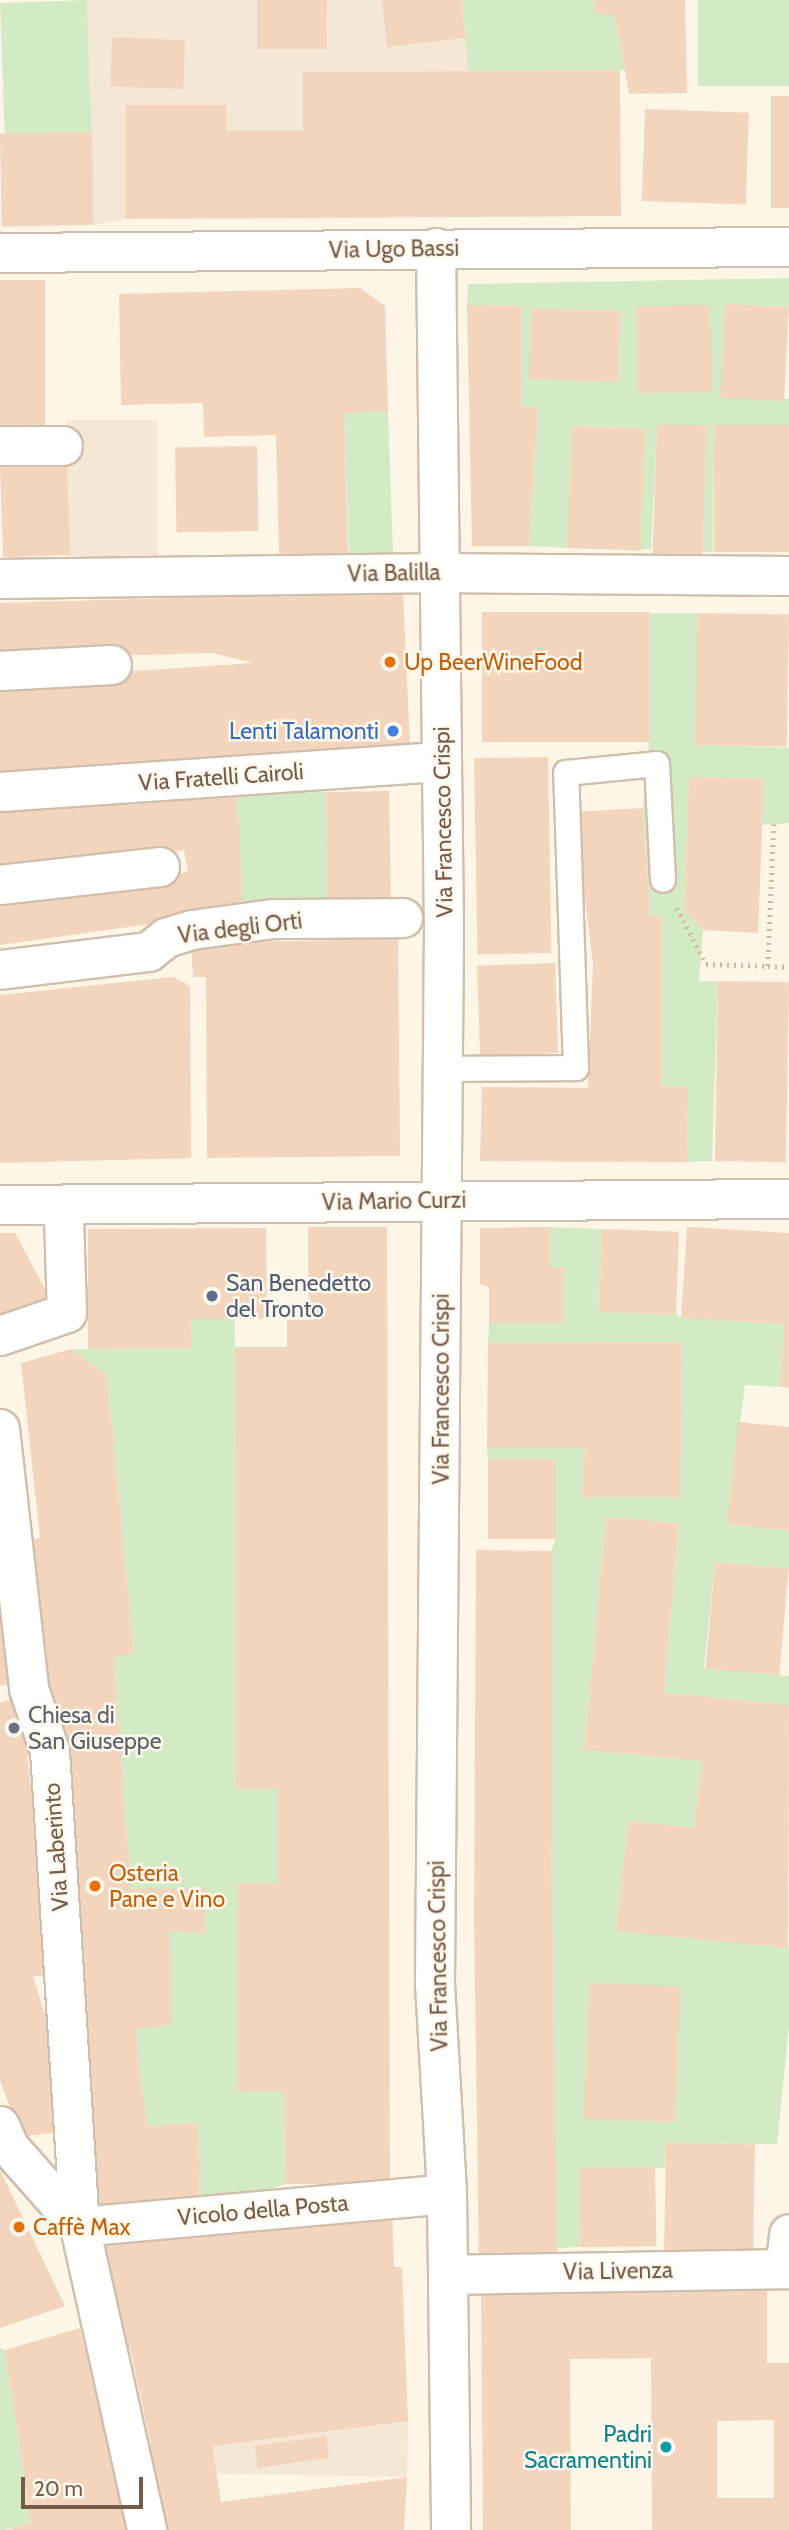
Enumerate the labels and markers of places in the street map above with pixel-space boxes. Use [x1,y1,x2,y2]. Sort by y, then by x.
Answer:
place label: Up BeerWineFood [404,648,583,676]
marker: Up BeerWineFood [382,654,398,670]
place label: Lenti Talamonti [229,717,379,745]
marker: Lenti Talamonti [385,723,401,739]
place label: San Benedetto del Tronto [226,1269,371,1323]
marker: San Benedetto del Tronto [204,1288,220,1304]
place label: Chiesa di San Giuseppe [28,1701,161,1755]
marker: Chiesa di San Giuseppe [6,1720,22,1736]
place label: Osteria Pane e Vino [109,1859,225,1913]
marker: Osteria Pane e Vino [87,1878,103,1894]
place label: Caffè Max [33,2213,131,2241]
marker: Caffè Max [11,2219,27,2235]
place label: Padri Sacramentini [524,2420,652,2474]
marker: Padri Sacramentini [658,2439,674,2455]

